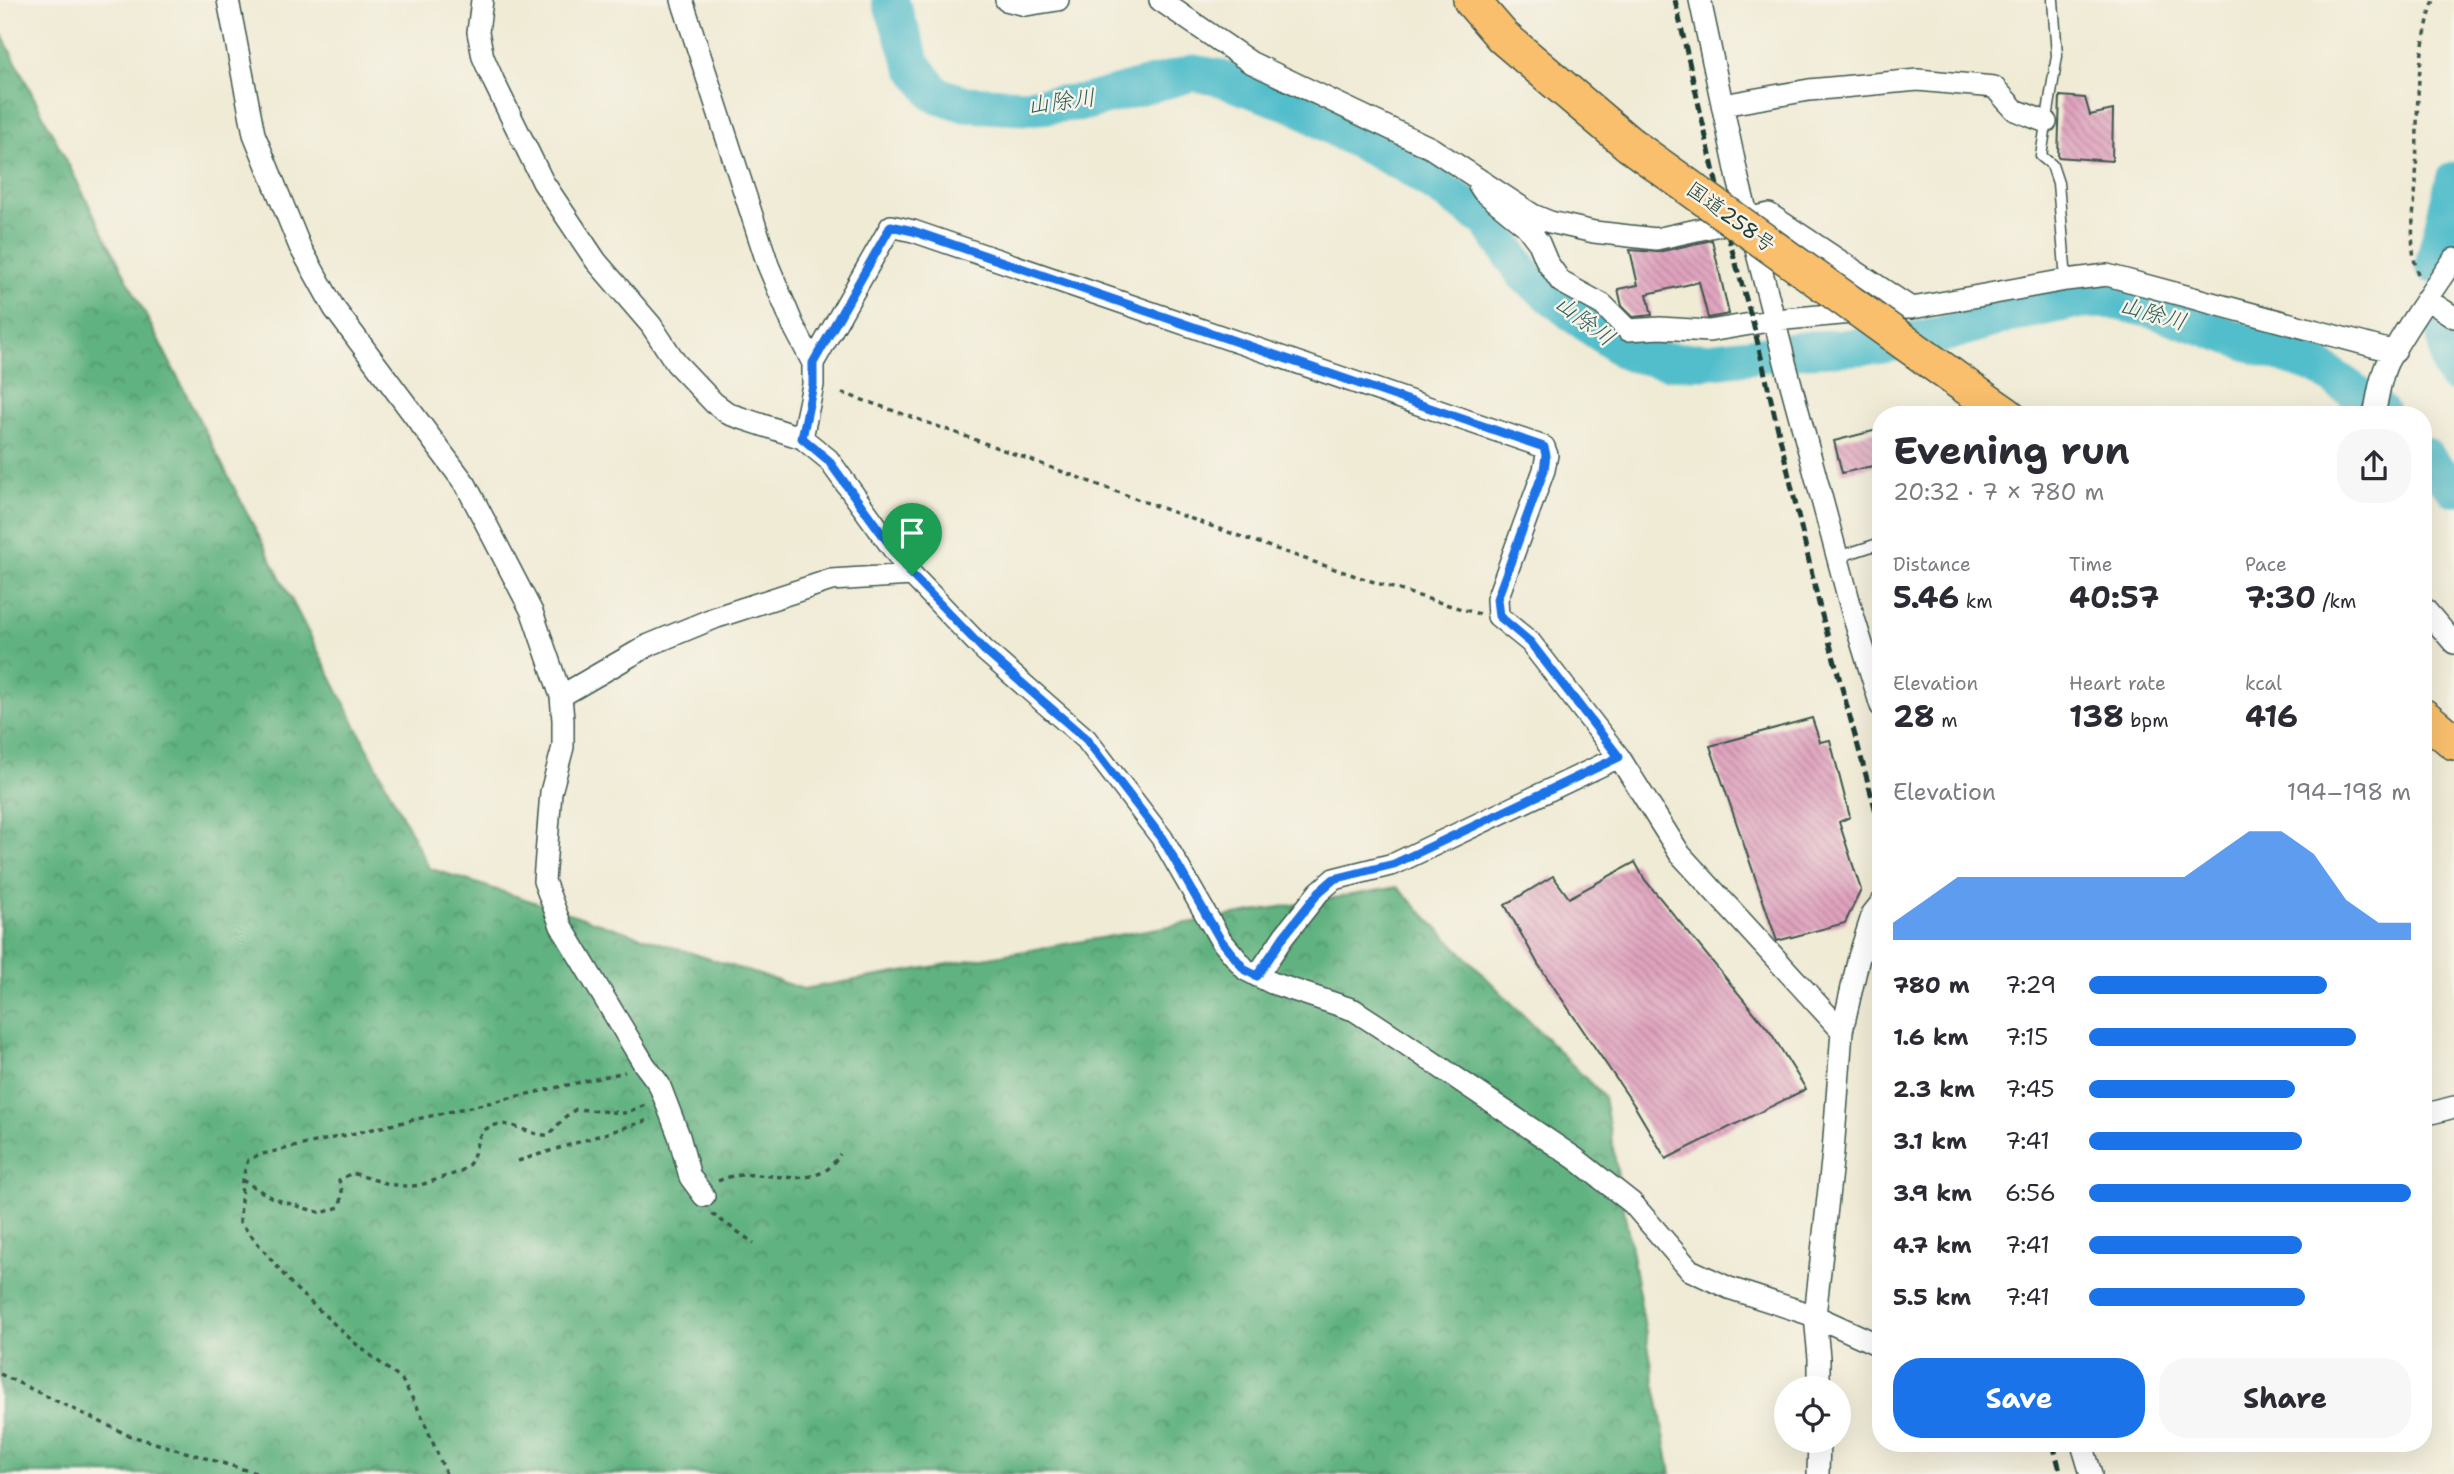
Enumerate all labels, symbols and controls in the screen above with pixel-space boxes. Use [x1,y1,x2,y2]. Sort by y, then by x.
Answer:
water label: 山除川 [1025,82,1097,120]
street label: 国道258号 [1681,175,1781,259]
water label: 山除川 [1548,287,1622,353]
water label: 山除川 [2116,289,2190,337]
text: Evening run [1893,425,2130,476]
button: share [2337,429,2411,503]
text: 20:32 · 7 × 780 m [1893,477,2104,507]
pin [882,503,942,575]
icon: arrive [893,514,931,552]
text: Distance [1893,552,1971,577]
text: Time [2069,552,2113,577]
text: Pace [2245,552,2287,577]
text: 5.46 [1893,577,1959,618]
text: 40:57 [2069,577,2159,618]
text: 7:30 [2245,577,2316,618]
text: km [1959,589,1993,614]
text: /km [2316,589,2356,614]
text: Elevation [1893,671,1978,696]
text: Heart rate [2069,671,2166,696]
text: kcal [2245,671,2282,696]
text: 28 [1893,696,1935,737]
text: 138 [2069,696,2124,737]
text: 416 [2245,696,2298,737]
text: m [1935,708,1958,733]
text: bpm [2124,708,2169,733]
text: Elevation [1893,777,1996,807]
text: 194–198 m [2287,777,2411,807]
text: 780 m [1893,970,1970,1000]
text: 7:29 [2005,970,2056,1000]
text: 1.6 km [1893,1022,1968,1052]
text: 7:15 [2005,1022,2048,1052]
text: 2.3 km [1893,1074,1975,1104]
text: 7:45 [2005,1074,2055,1104]
text: 3.1 km [1893,1126,1967,1156]
text: 7:41 [2005,1126,2050,1156]
text: 3.9 km [1893,1178,1972,1208]
text: 6:56 [2005,1178,2056,1208]
text: 4.7 km [1893,1230,1972,1260]
text: 7:41 [2005,1230,2050,1260]
text: 5.5 km [1893,1282,1971,1312]
text: 7:41 [2005,1282,2050,1312]
button: Save [1893,1358,2145,1438]
button: Share [2159,1358,2411,1438]
map controls [1774,1376,1851,1453]
button: locate [1774,1376,1851,1453]

